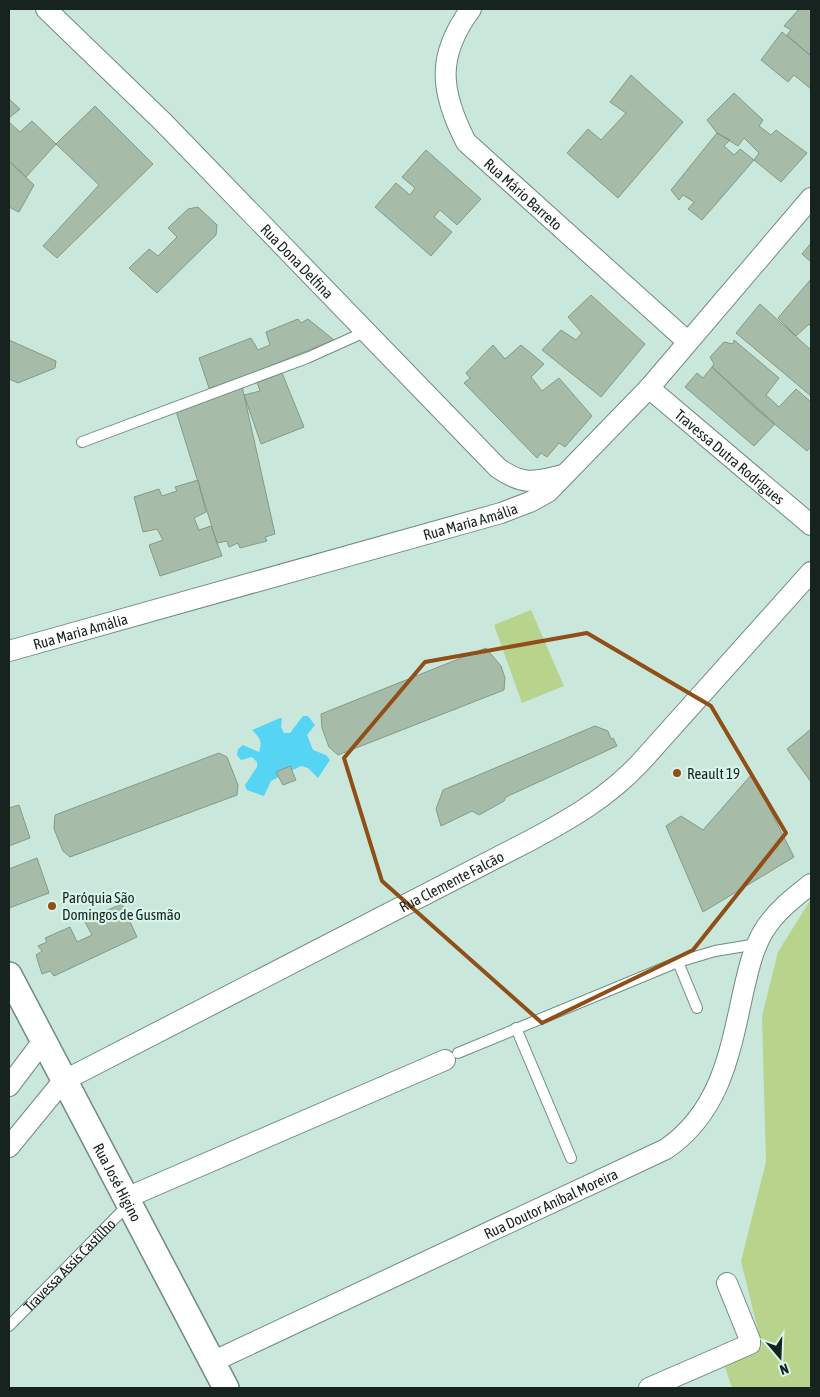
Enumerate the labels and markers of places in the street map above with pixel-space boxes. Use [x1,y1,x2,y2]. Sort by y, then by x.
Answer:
place label: Reault 19 [687,765,740,782]
marker: Reault 19 [671,767,683,779]
place label: Paróquia São Domingos de Gusmão [62,889,181,923]
marker: Paróquia São Domingos de Gusmão [46,900,58,912]

